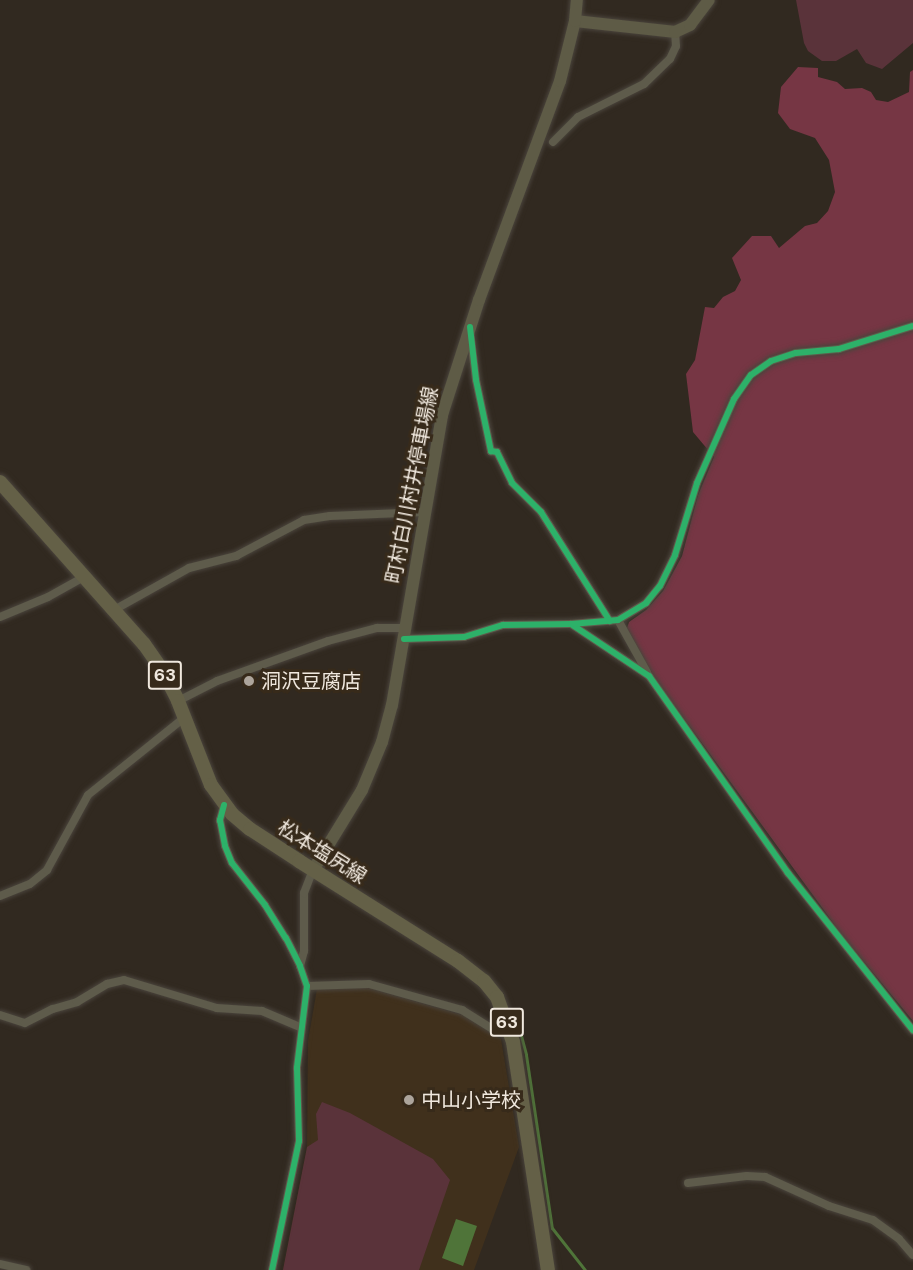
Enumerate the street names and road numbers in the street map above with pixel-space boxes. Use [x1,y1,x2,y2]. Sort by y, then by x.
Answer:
street label: 町村白川村井停車場線 [381,385,443,585]
road number: 63 [147,660,183,690]
street label: 松本塩尻線 [273,815,371,889]
road number: 63 [489,1007,525,1037]

